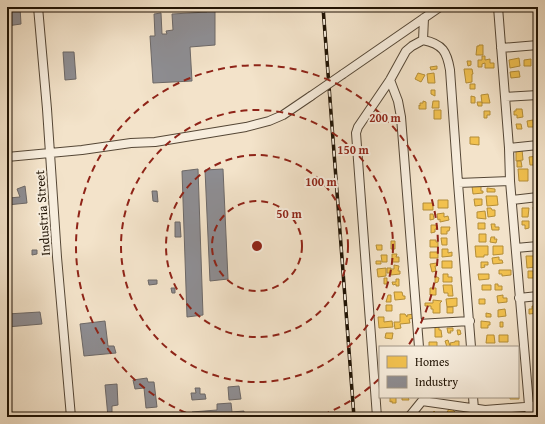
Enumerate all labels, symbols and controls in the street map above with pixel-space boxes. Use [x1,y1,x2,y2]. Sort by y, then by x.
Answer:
text: 200 m [369,109,402,126]
text: 150 m [337,141,370,158]
street label: Industria Street [30,169,55,256]
text: 100 m [305,173,338,190]
text: 50 m [276,205,302,222]
centre of rings [250,239,264,253]
legend [379,346,519,398]
text: Homes [415,353,450,370]
text: Industry [415,373,458,390]

